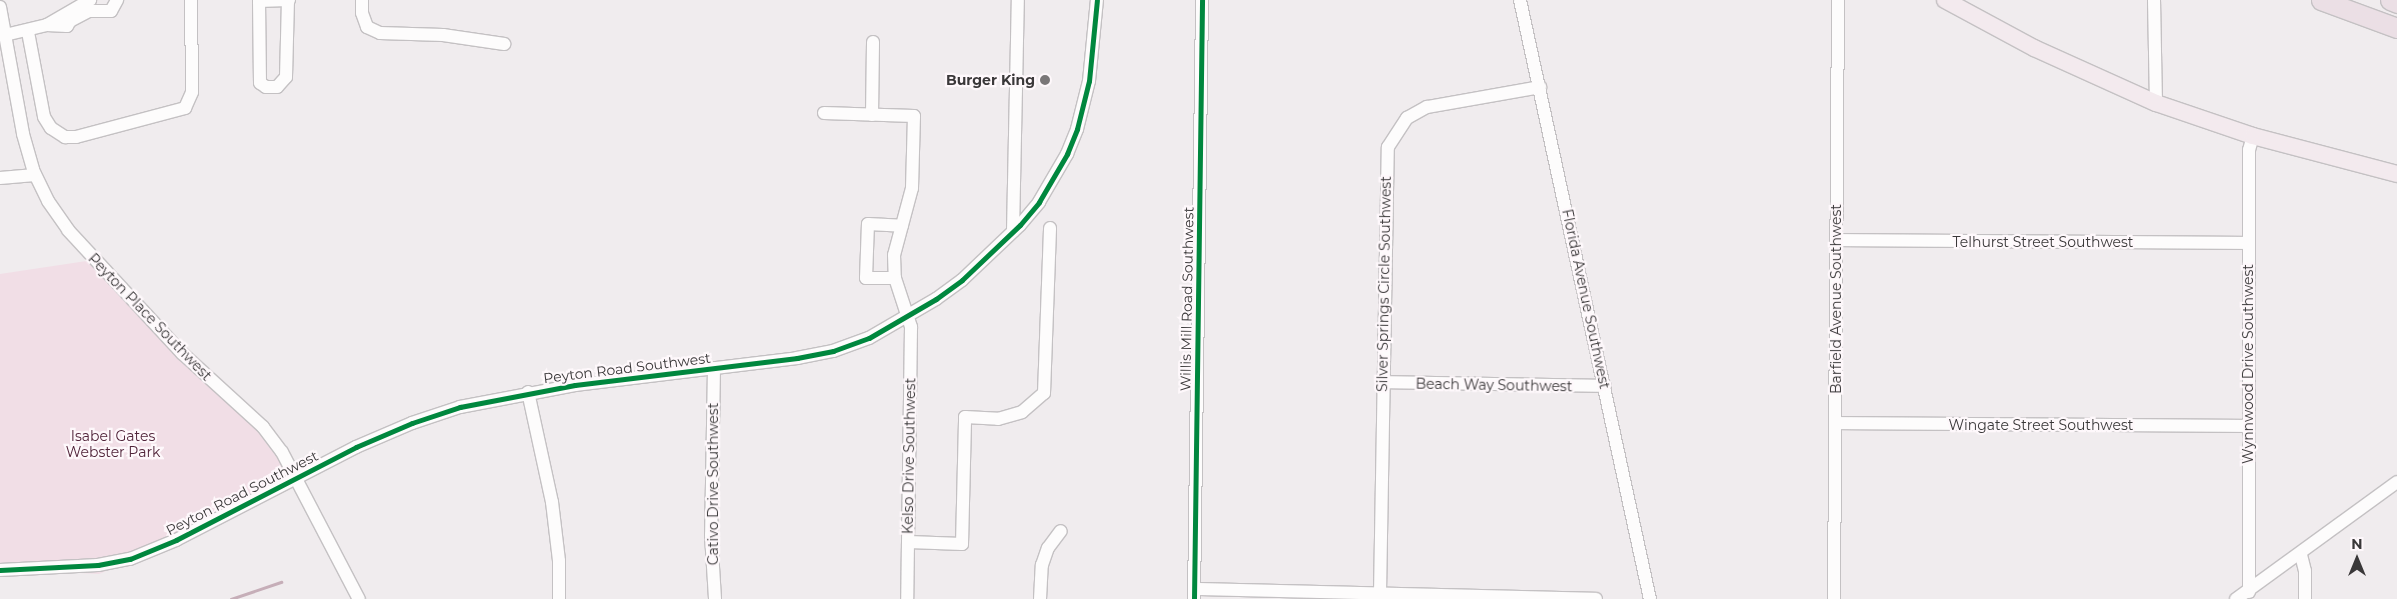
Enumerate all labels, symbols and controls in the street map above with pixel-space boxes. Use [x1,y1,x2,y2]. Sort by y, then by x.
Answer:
place label: Burger King [946,72,1035,88]
marker: Burger King [1039,74,1051,86]
street label: Silver Springs Circle Southwest [1374,176,1394,392]
street label: Barfield Avenue Southwest [1828,204,1844,394]
street label: Willis Mill Road Southwest [1177,207,1197,391]
street label: Florida Avenue Southwest [1559,208,1613,390]
street label: Telhurst Street Southwest [1953,234,2133,250]
street label: Peyton Place Southwest [85,250,215,384]
street label: Wynnwood Drive Southwest [2240,264,2256,464]
street label: Peyton Road Southwest [542,349,712,387]
street label: Beach Way Southwest [1415,375,1573,395]
street label: Kelso Drive Southwest [899,378,919,534]
street label: Cativo Drive Southwest [705,403,721,565]
street label: Wingate Street Southwest [1949,417,2133,433]
park label: Isabel Gates Webster Park [66,428,160,461]
street label: Peyton Road Southwest [163,447,321,539]
north arrow [2332,534,2382,584]
text: N [2351,535,2363,553]

